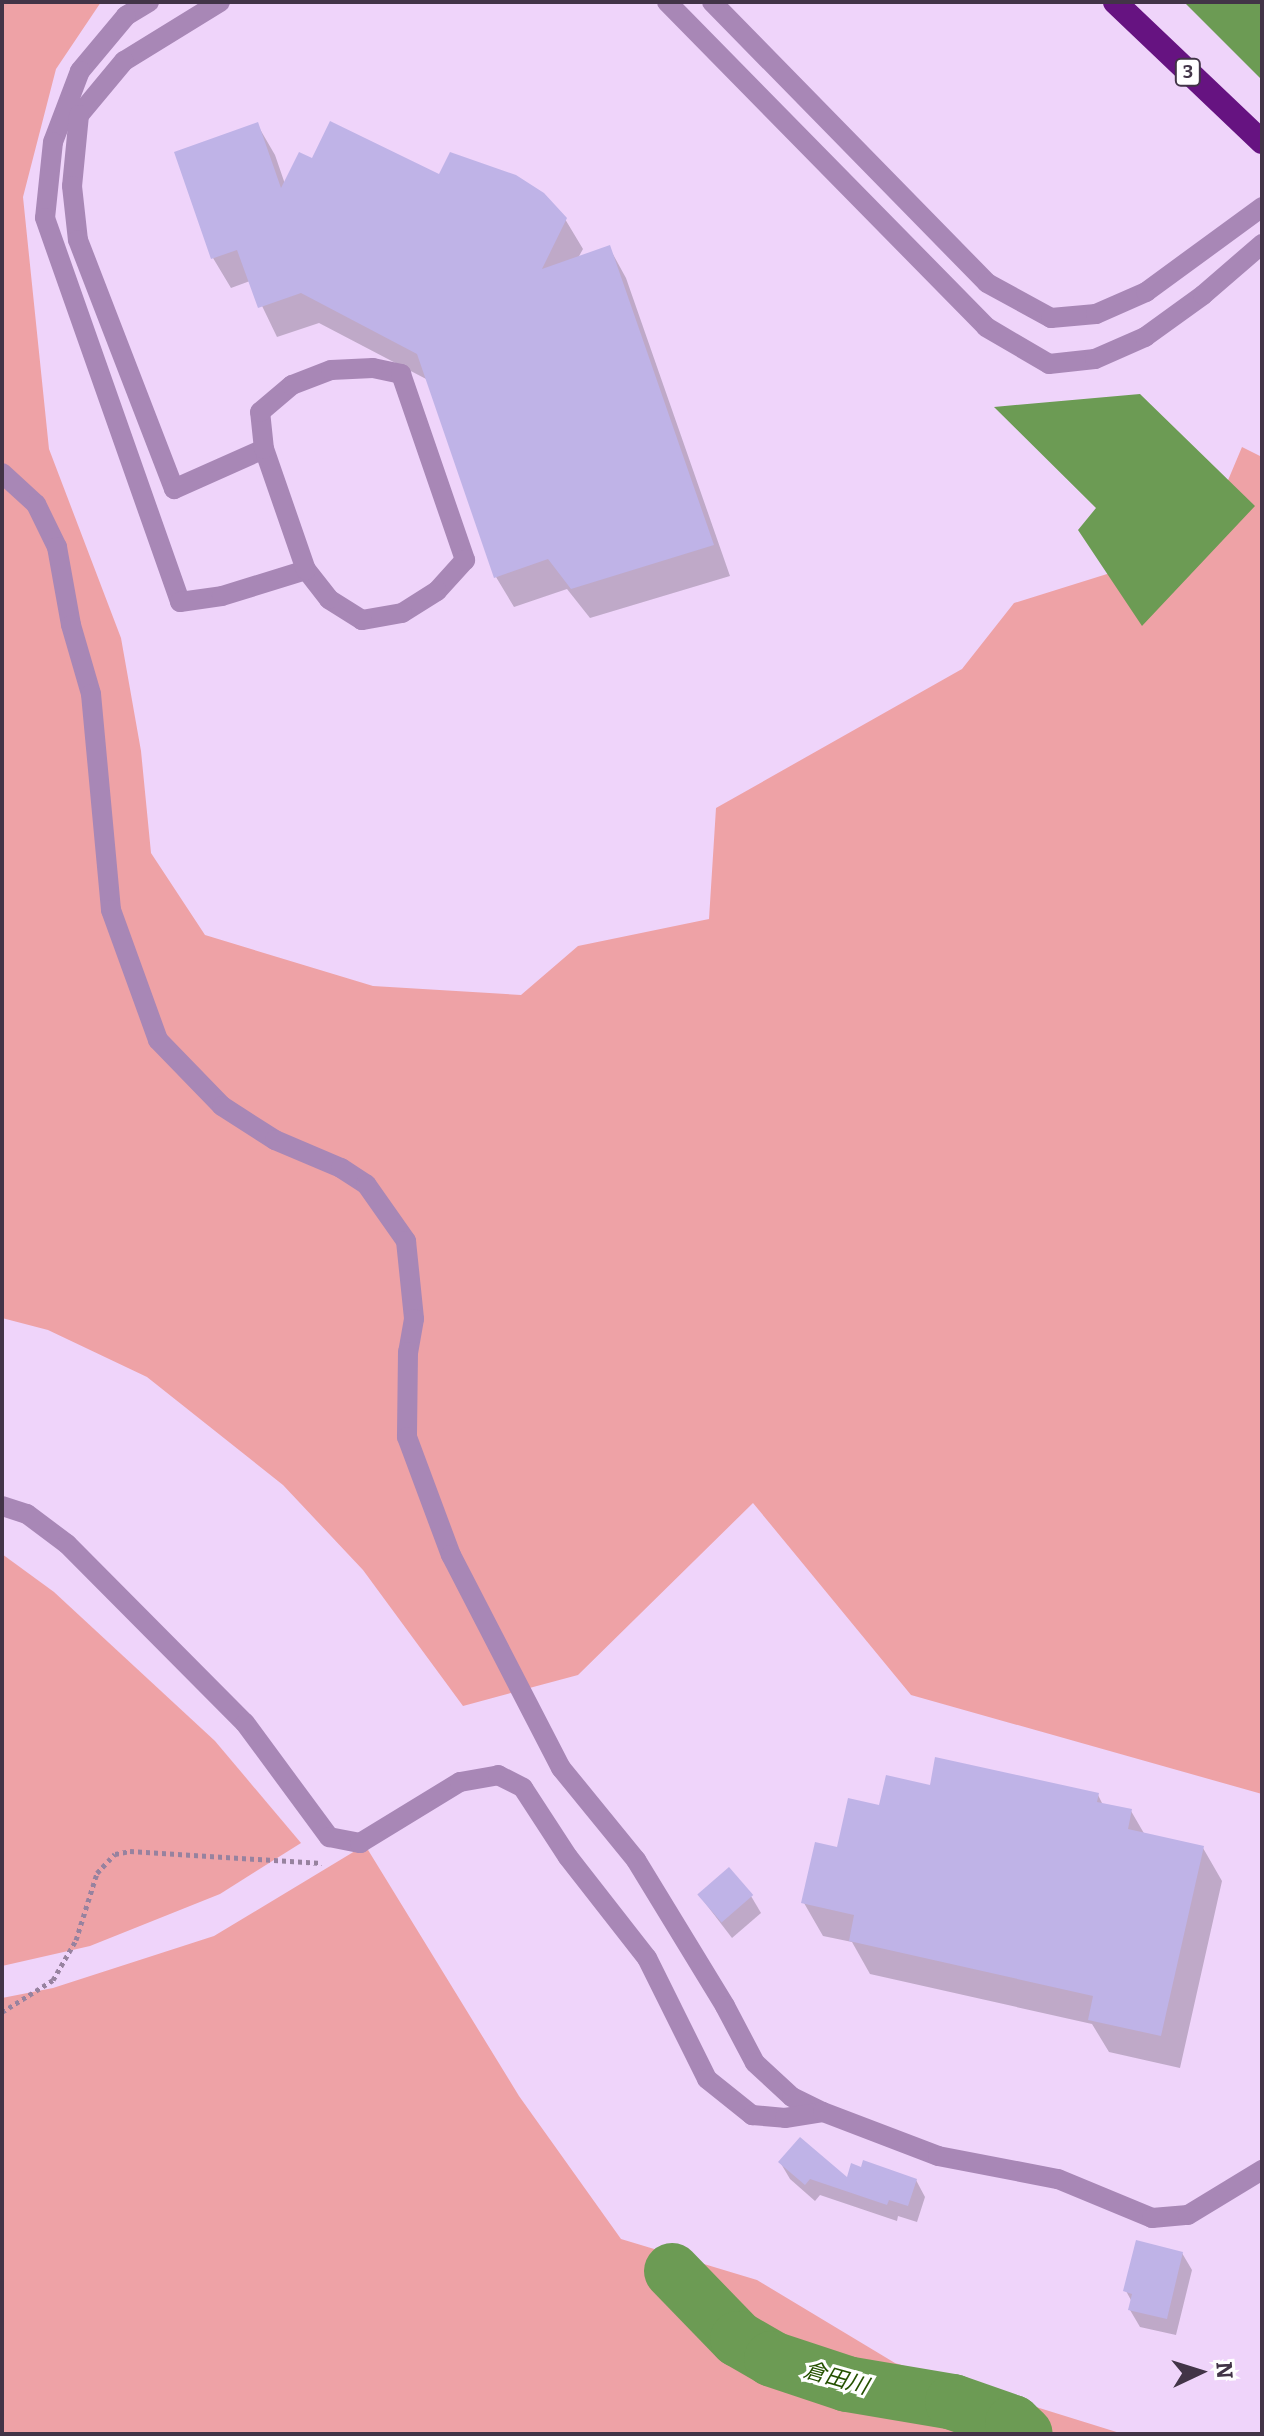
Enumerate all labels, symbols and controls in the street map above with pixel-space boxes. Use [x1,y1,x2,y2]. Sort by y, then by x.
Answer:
road number: 3 [1174,58,1202,86]
north arrow [1160,2332,1240,2412]
water label: 倉田川 [801,2356,871,2400]
text: N [1210,2361,1238,2380]

